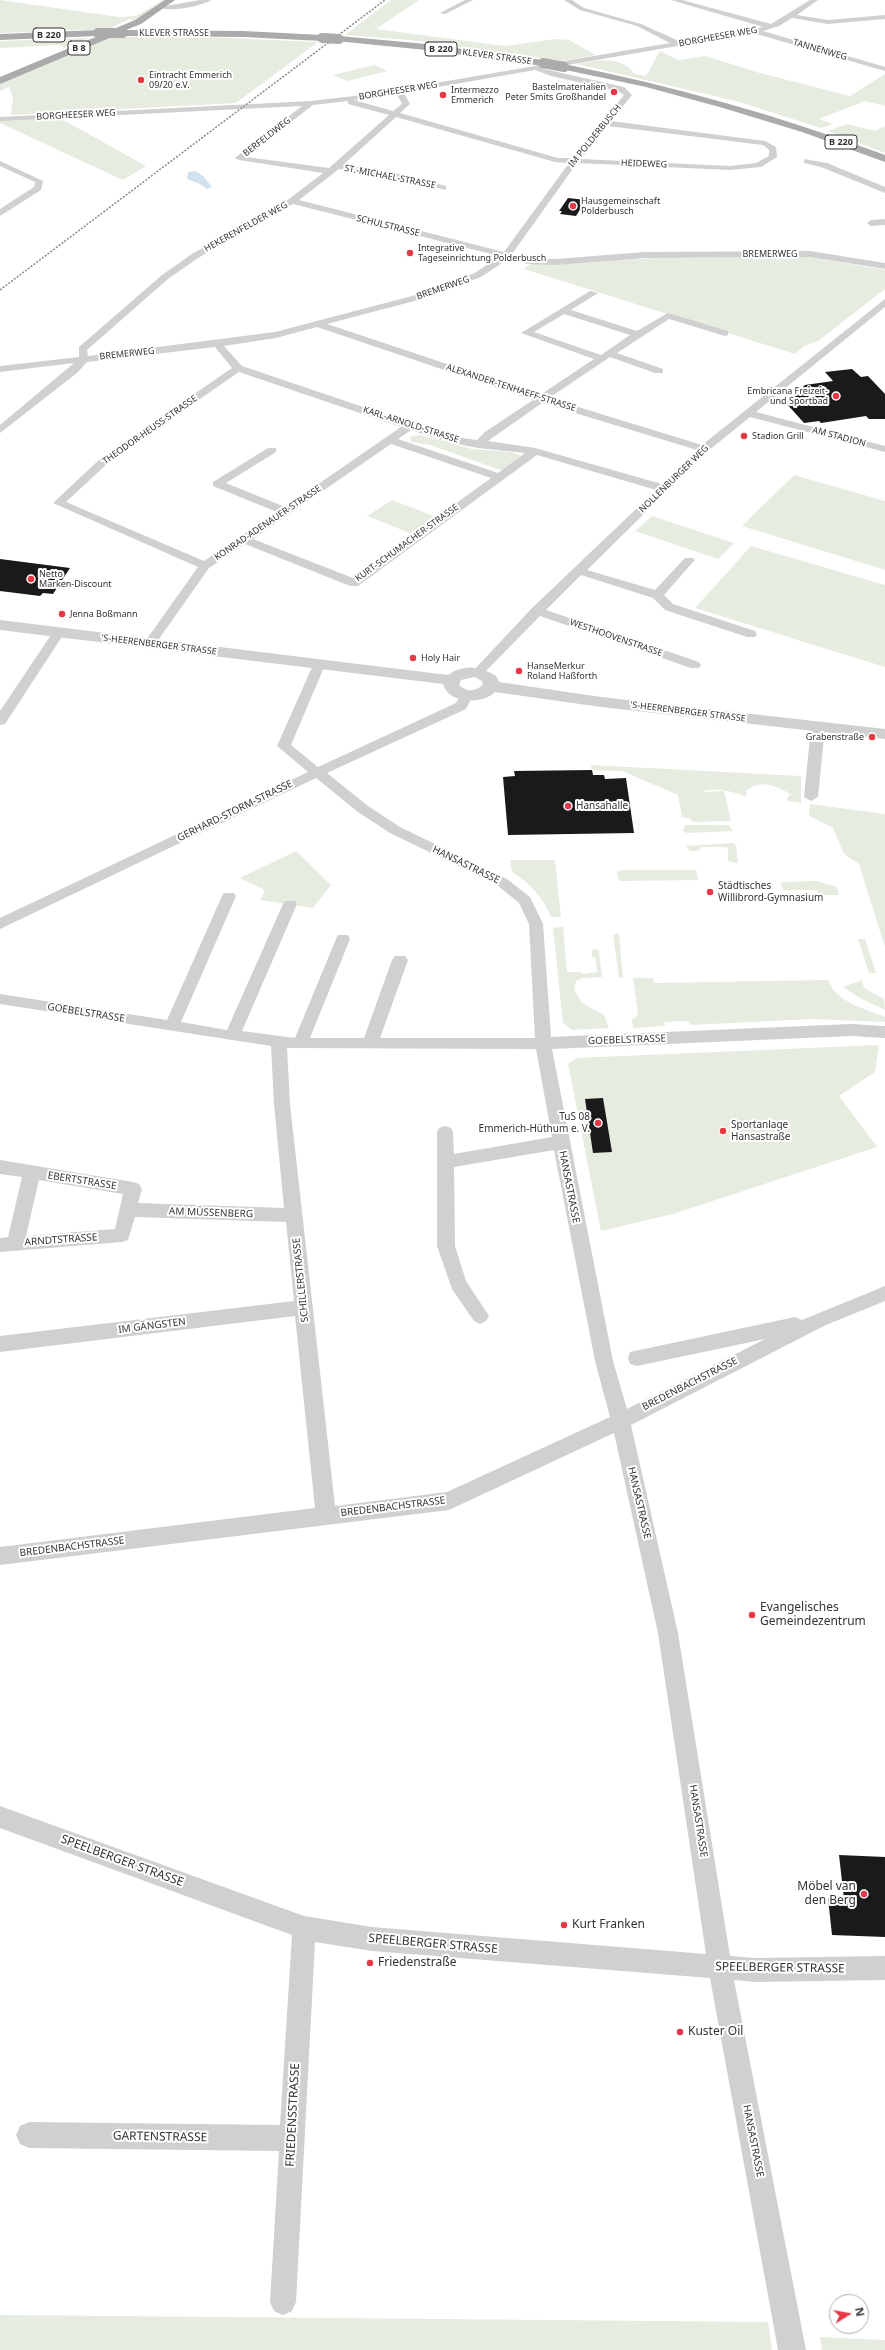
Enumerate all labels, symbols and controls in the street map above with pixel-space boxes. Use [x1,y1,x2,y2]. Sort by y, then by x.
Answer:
street label: BORGHEESER WEG [678,25,758,49]
road number: B 220 [33,28,65,42]
street label: KLEVER STRASSE [139,28,209,38]
street label: TANNENWEG [792,37,848,63]
road number: B 8 [68,41,90,55]
road number: B 220 [425,42,457,56]
street label: KLEVER STRASSE [462,47,532,67]
place label: Eintracht Emmerich 09/20 e.V. [149,70,232,91]
marker: Eintracht Emmerich 09/20 e.V. [136,75,146,85]
street label: BORGHEESER WEG [358,79,438,103]
place label: Bastelmaterialien Peter Smits Großhandel [505,82,606,103]
place label: Intermezzo Emmerich [451,85,499,106]
marker: Bastelmaterialien Peter Smits Großhandel [609,87,619,97]
marker: Intermezzo Emmerich [438,90,448,100]
street label: IM POLDERBUSCH [566,102,624,170]
street label: BORGHEESER WEG [36,108,116,122]
street label: BERFELDWEG [241,115,293,159]
road number: B 220 [825,135,857,149]
street label: HEIDEWEG [621,158,667,170]
street label: ST.-MICHAEL-STRASSE [343,163,437,191]
place label: Hausgemeinschaft Polderbusch [581,196,660,217]
street label: HEKERENFELDER WEG [202,200,290,254]
marker: Hausgemeinschaft Polderbusch [568,201,578,211]
street label: SCHULSTRASSE [355,213,421,239]
place label: Integrative Tageseinrichtung Polderbusch [418,243,546,264]
marker: Integrative Tageseinrichtung Polderbusch [405,248,415,258]
street label: BREMERWEG [742,249,798,259]
street label: BREMERWEG [415,274,471,302]
street label: BREMERWEG [99,346,155,362]
street label: ALEXANDER-TENHAEFF-STRASSE [445,362,577,414]
place label: Embricana Freizeit- und Sportbad [747,386,828,407]
marker: Embricana Freizeit- und Sportbad [831,391,841,401]
street label: THEODOR-HEUSS-STRASSE [101,393,199,467]
street label: KARL-ARNOLD-STRASSE [362,404,460,446]
street label: AM STADION [811,425,867,449]
marker: Stadion Grill [739,431,749,441]
place label: Stadion Grill [752,431,804,441]
street label: NOLLENBURGER WEG [637,443,711,515]
street label: KONRAD-ADENAUER-STRASSE [213,483,323,563]
street label: KURT-SCHUMACHER-STRASSE [353,502,461,584]
place label: Netto Marken-Discount [39,569,112,590]
marker: Netto Marken-Discount [26,574,36,584]
marker: Jenna Boßmann [57,609,67,619]
place label: Jenna Boßmann [70,609,138,619]
street label: WESTHOOVENSTRASSE [568,617,664,659]
street label: 'S-HEERENBERGER STRASSE [101,633,217,657]
marker: Holy Hair [408,653,418,663]
place label: Holy Hair [421,653,460,663]
place label: HanseMerkur Roland Haßforth [527,661,597,682]
marker: HanseMerkur Roland Haßforth [514,666,524,676]
street label: 'S-HEERENBERGER STRASSE [630,700,746,724]
place label: Grabenstraße [806,732,864,742]
marker: Grabenstraße [867,732,877,742]
street label: GERHARD-STORM-STRASSE [175,778,295,844]
place label: Hansahalle [576,800,628,812]
marker: Hansahalle [563,801,573,811]
street label: HANSASTRASSE [430,844,502,886]
place label: Städtisches Willibrord-Gymnasium [718,880,823,904]
marker: Städtisches Willibrord-Gymnasium [705,887,715,897]
street label: GOEBELSTRASSE [46,1001,126,1025]
street label: GOEBELSTRASSE [588,1033,666,1047]
place label: TuS 08 Emmerich-Hüthum e. V. [479,1111,590,1134]
marker: TuS 08 Emmerich-Hüthum e. V. [593,1118,603,1128]
place label: Sportanlage Hansastraße [731,1119,790,1142]
marker: Sportanlage Hansastraße [718,1126,728,1136]
street label: HANSASTRASSE [556,1150,582,1224]
street label: EBERTSTRASSE [47,1170,117,1192]
street label: AM MÜSSENBERG [169,1206,253,1220]
street label: ARNDTSTRASSE [24,1231,98,1249]
street label: SCHILLERSTRASSE [291,1237,311,1323]
street label: IM GÄNGSTEN [118,1316,186,1336]
street label: BREDENBACHSTRASSE [640,1355,740,1413]
street label: HANSASTRASSE [625,1466,653,1540]
street label: BREDENBACHSTRASSE [340,1495,446,1519]
street label: BREDENBACHSTRASSE [19,1535,125,1559]
place label: Evangelisches Gemeindezentrum [760,1601,866,1629]
marker: Evangelisches Gemeindezentrum [747,1610,757,1620]
street label: HANSASTRASSE [686,1784,710,1858]
street label: SPEELBERGER STRASSE [59,1832,185,1890]
place label: Möbel van den Berg [797,1880,856,1908]
marker: Möbel van den Berg [859,1889,869,1899]
place label: Kurt Franken [572,1918,645,1932]
marker: Kurt Franken [559,1920,569,1930]
street label: SPEELBERGER STRASSE [368,1931,498,1957]
place label: Friedenstraße [378,1956,456,1970]
marker: Friedenstraße [365,1958,375,1968]
street label: SPEELBERGER STRASSE [715,1960,845,1976]
place label: Kuster Oil [688,2025,743,2039]
marker: Kuster Oil [675,2027,685,2037]
street label: FRIEDENSSTRASSE [283,2063,303,2167]
street label: HANSASTRASSE [740,2104,766,2178]
street label: GARTENSTRASSE [113,2129,207,2145]
north arrow [829,2294,869,2334]
text: N [852,2306,869,2318]

